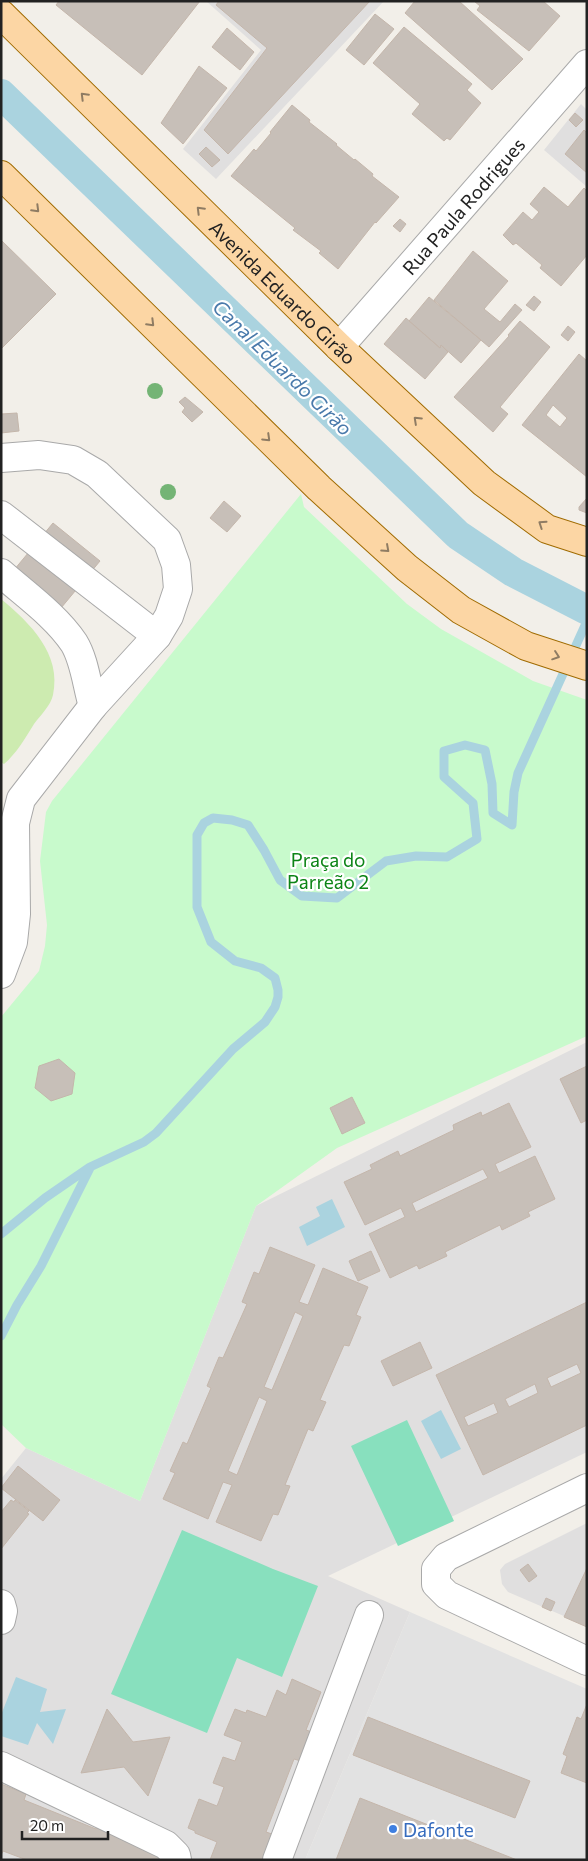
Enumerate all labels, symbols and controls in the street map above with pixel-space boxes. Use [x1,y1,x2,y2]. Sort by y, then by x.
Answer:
one-way arrow [81,93,90,102]
street label: Rua Paula Rodrigues [397,132,529,279]
one-way arrow [30,203,39,212]
one-way arrow [197,207,206,216]
street label: Avenida Eduardo Girão [205,215,361,369]
water label: Canal Eduardo Girão [208,294,358,440]
one-way arrow [146,318,155,327]
one-way arrow [414,417,423,426]
one-way arrow [261,432,270,441]
one-way arrow [538,521,547,530]
one-way arrow [380,543,389,552]
one-way arrow [551,651,560,661]
park label: Praça do Parreão 2 [287,848,369,893]
scale bar [22,1808,109,1840]
text: 20 m [30,1816,64,1834]
place label: Dafonte [403,1818,474,1841]
marker: Dafonte [387,1823,399,1835]

